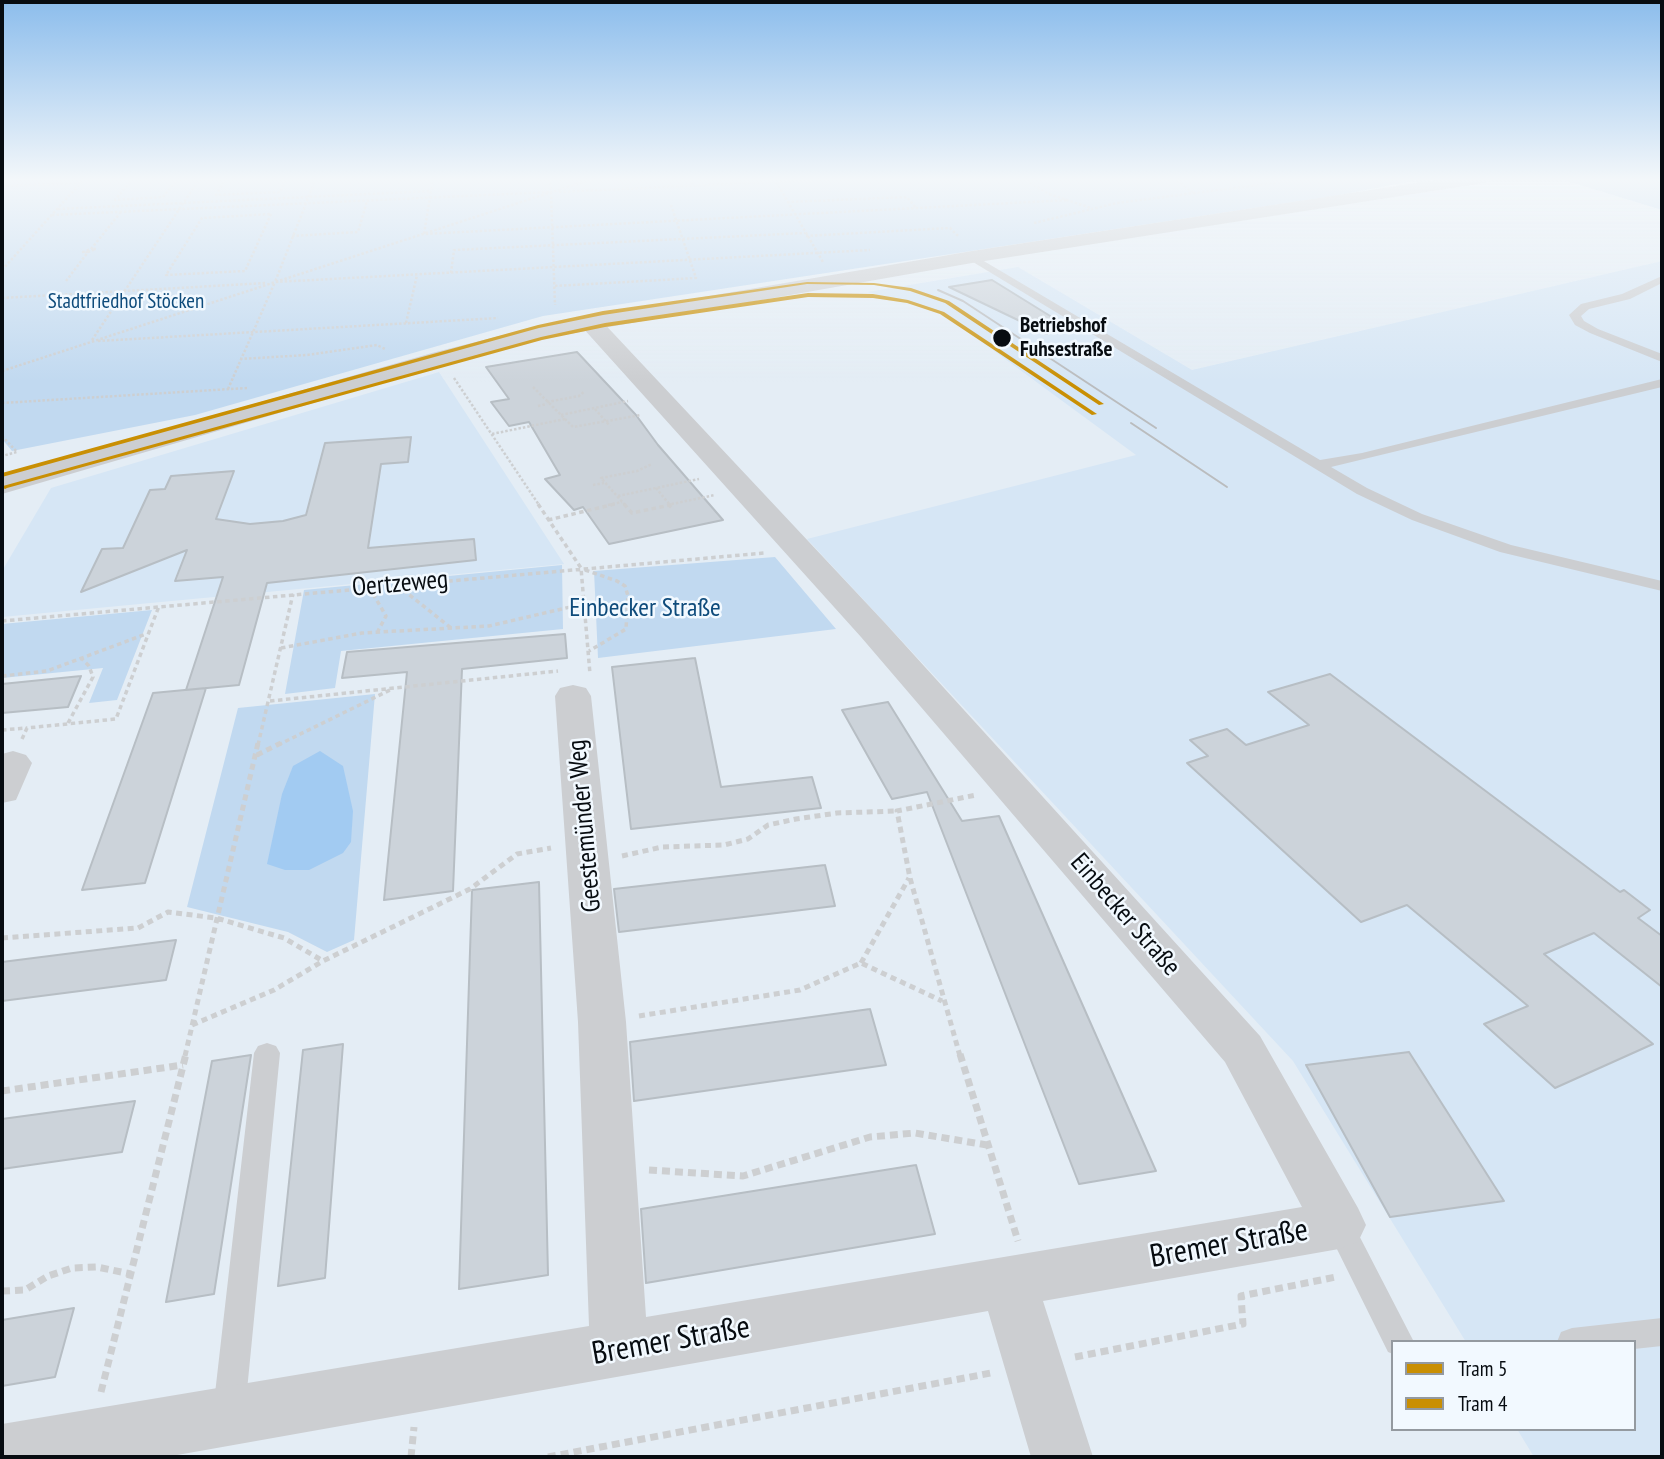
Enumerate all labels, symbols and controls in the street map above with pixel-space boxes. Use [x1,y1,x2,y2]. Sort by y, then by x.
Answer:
park label: Stadtfriedhof Stöcken [48,289,204,315]
place label: Betriebshof Fuhsestraße [1020,313,1112,363]
marker: Betriebshof Fuhsestraße [991,327,1013,349]
street label: Oertzeweg [351,564,449,604]
park label: Einbecker Straße [569,593,721,625]
street label: Geestemünder Weg [562,738,608,914]
street label: Einbecker Straße [1063,848,1187,982]
street label: Bremer Straße [1147,1211,1311,1277]
street label: Bremer Straße [589,1308,753,1374]
legend [1391,1340,1636,1431]
text: Tram 5 [1458,1355,1507,1382]
text: Tram 4 [1458,1390,1507,1417]

